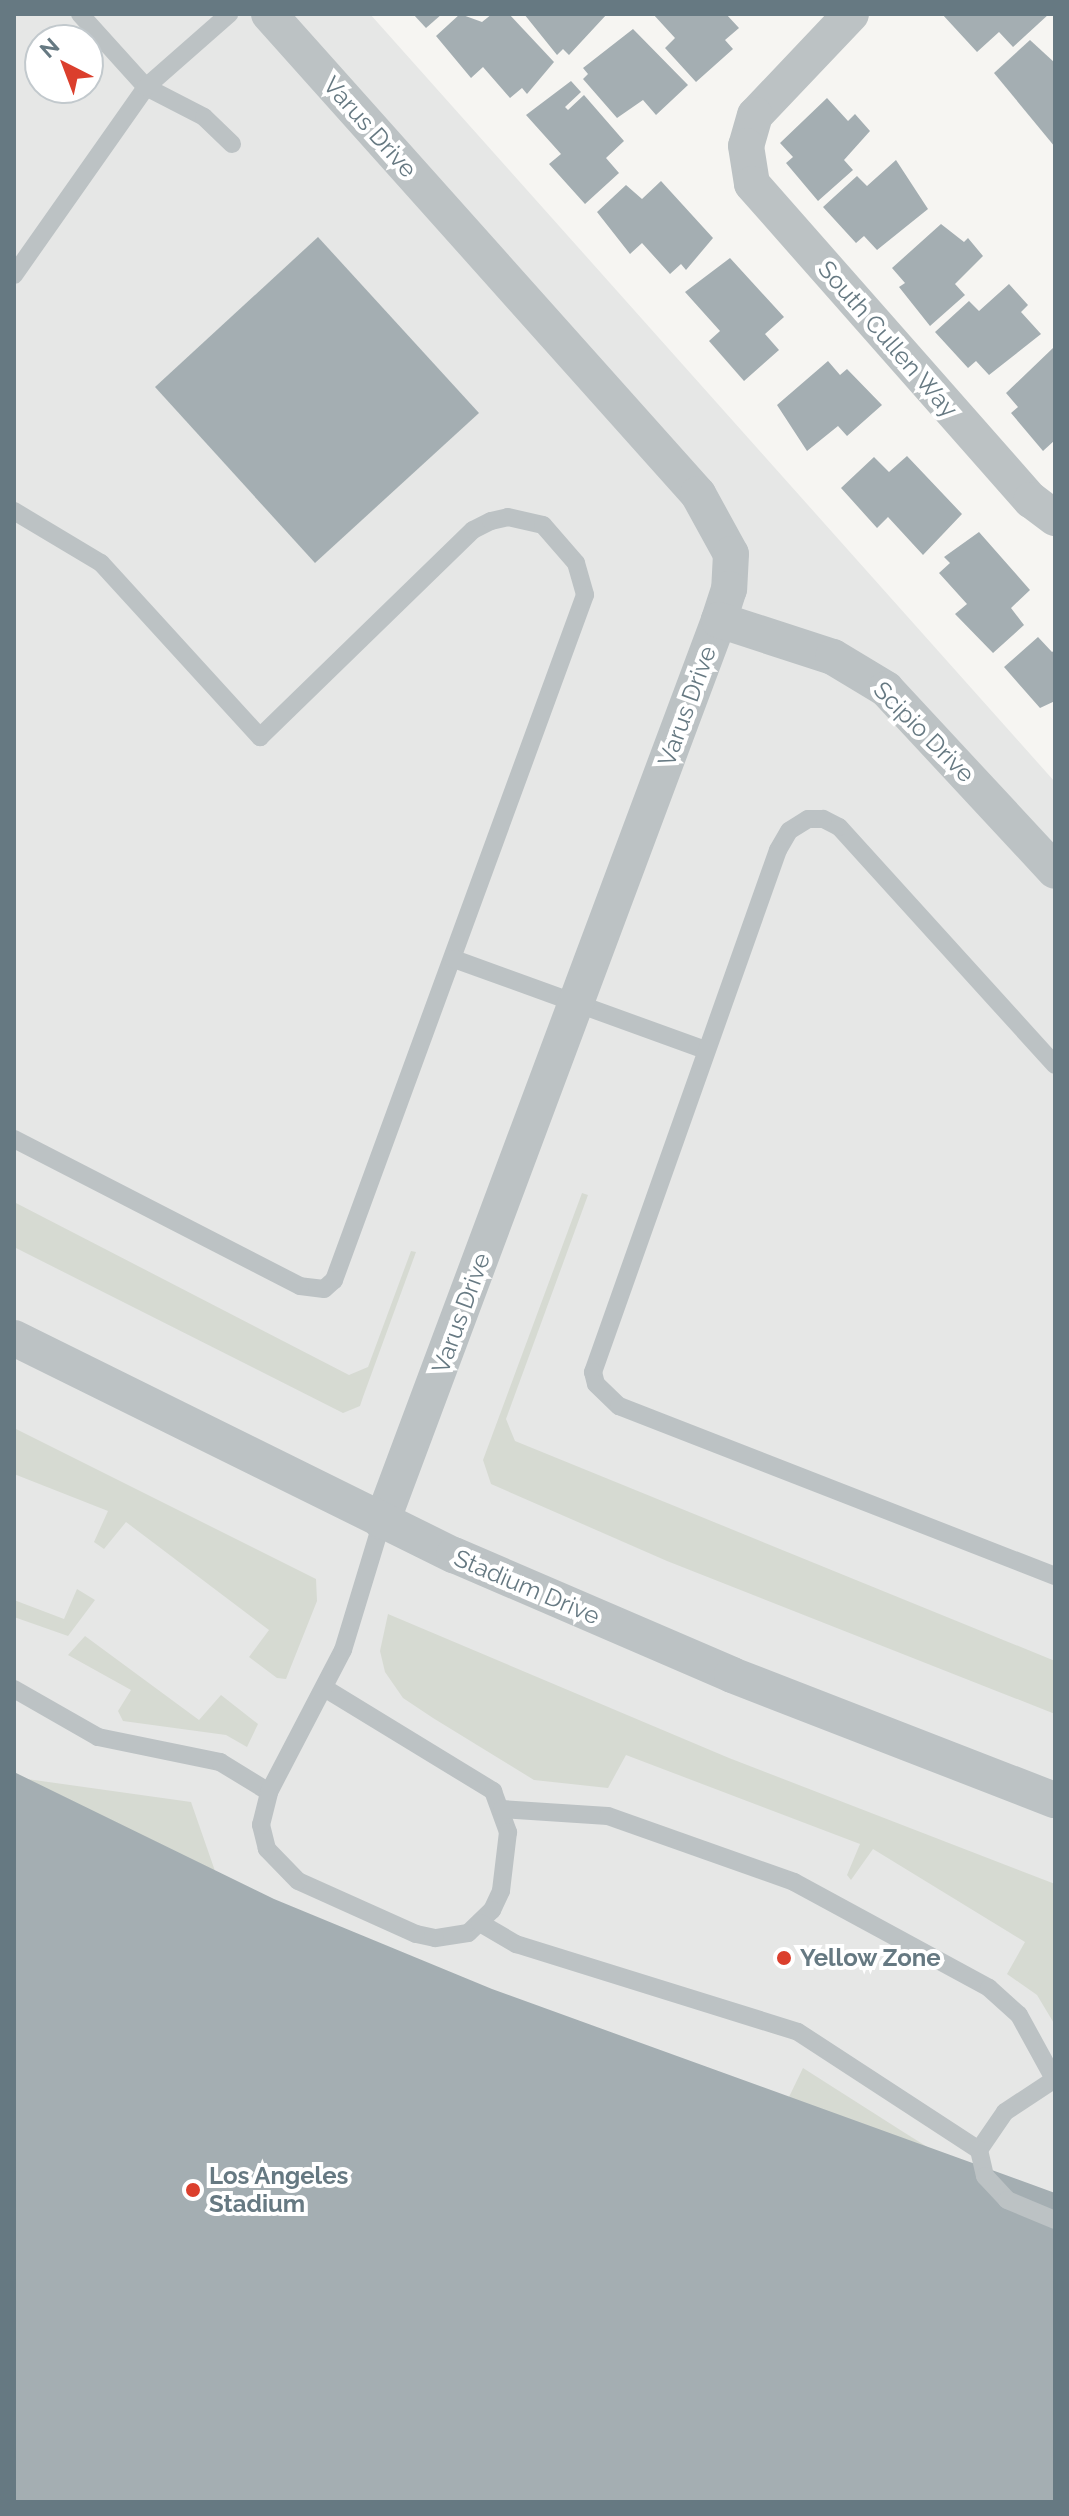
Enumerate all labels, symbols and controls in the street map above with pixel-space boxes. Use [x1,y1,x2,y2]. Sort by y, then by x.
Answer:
north arrow [24,24,104,104]
text: N [34,32,64,63]
street label: Varus Drive [317,71,423,183]
street label: South Cullen Way [812,255,964,423]
street label: Varus Drive [652,642,722,770]
street label: Scipio Drive [868,676,980,788]
street label: Varus Drive [426,1249,496,1377]
street label: Stadium Drive [450,1543,604,1631]
place label: Yellow Zone [800,1944,941,1972]
marker: Yellow Zone [775,1949,793,1967]
place label: Los Angeles Stadium [209,2162,349,2218]
marker: Los Angeles Stadium [184,2181,202,2199]

